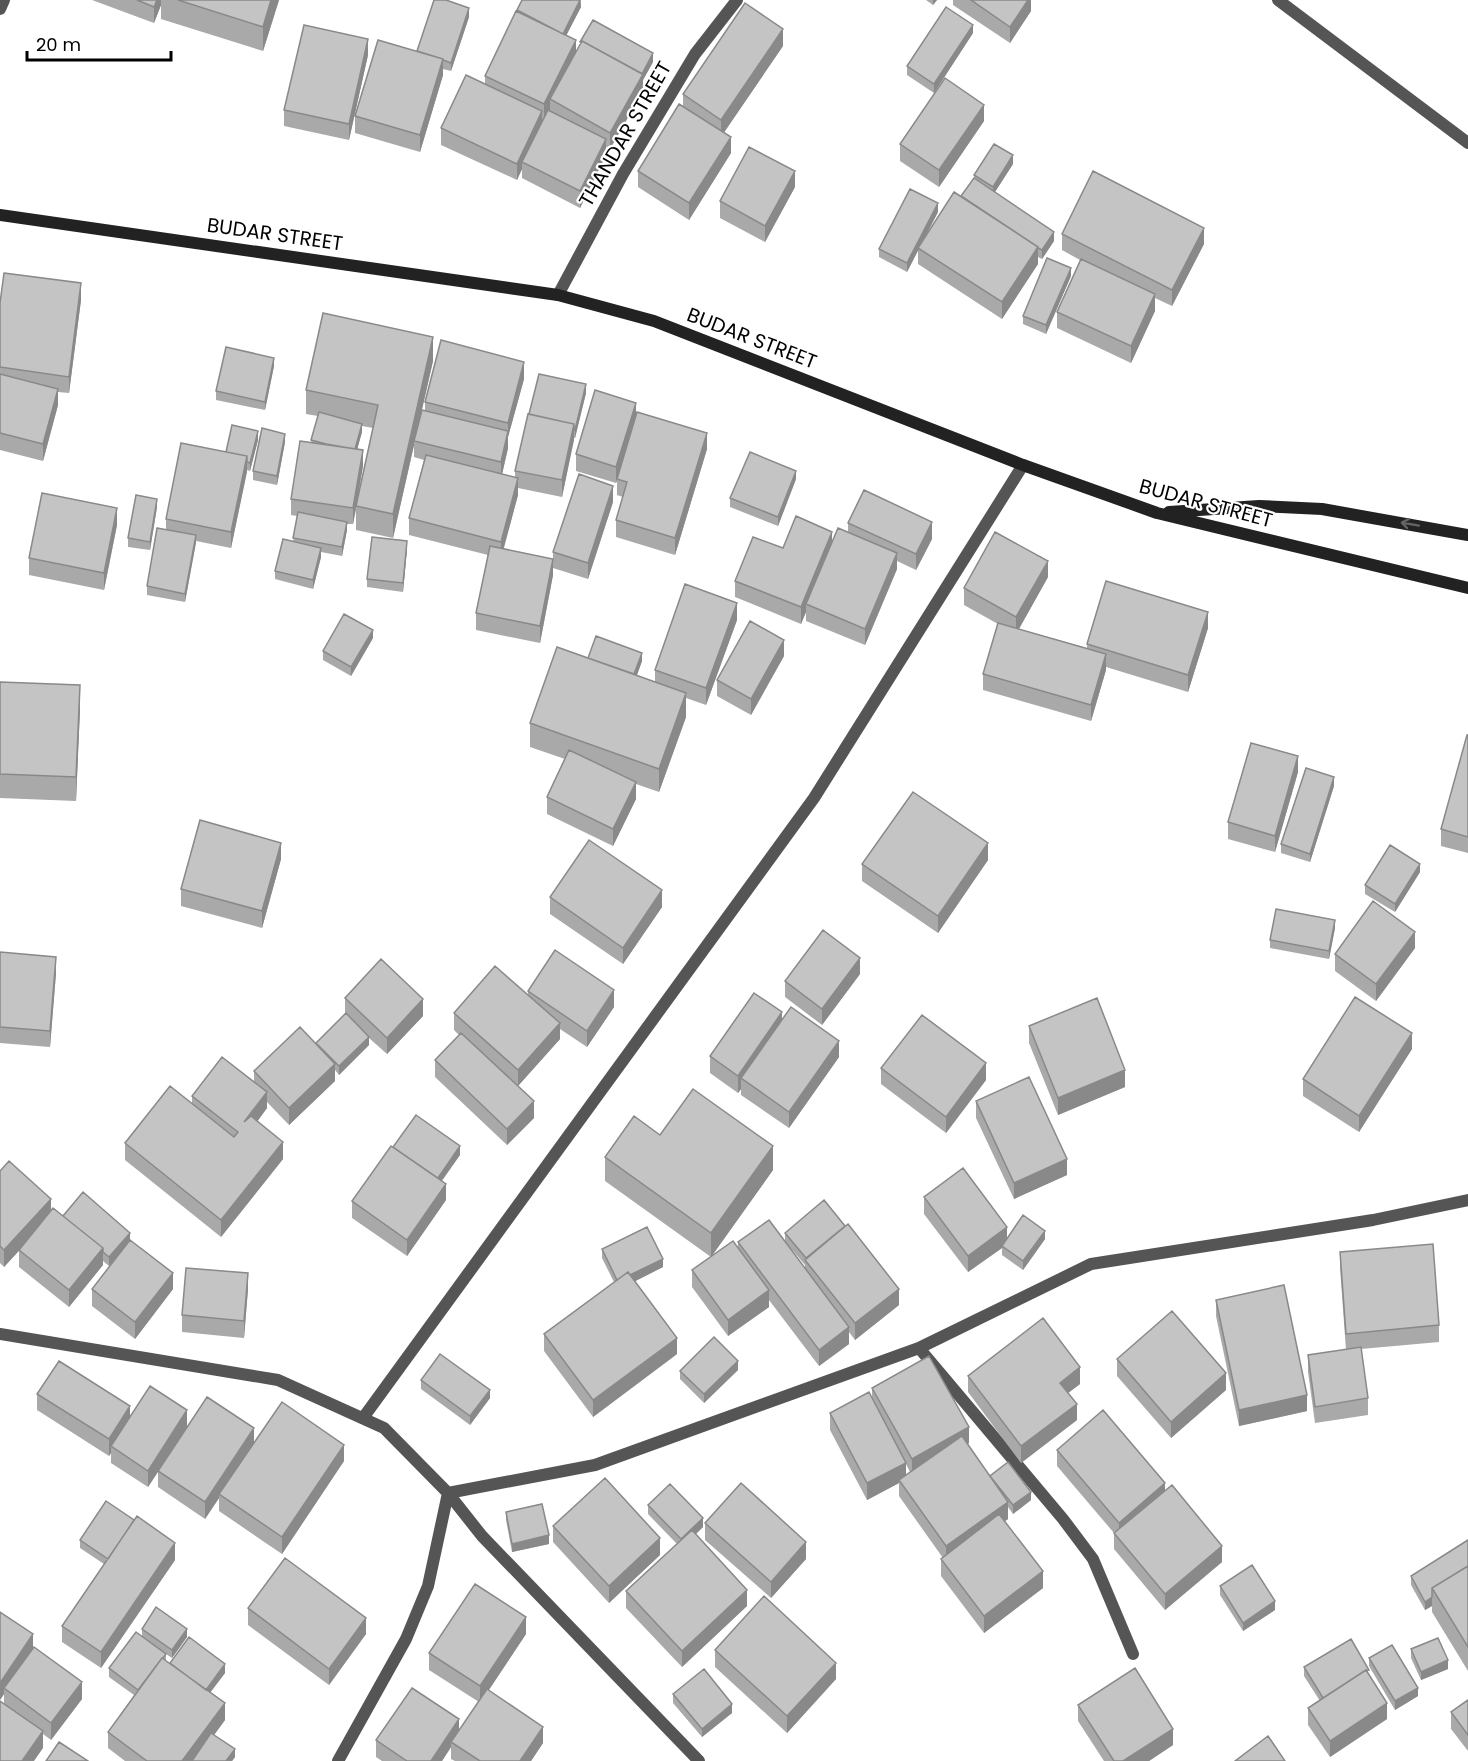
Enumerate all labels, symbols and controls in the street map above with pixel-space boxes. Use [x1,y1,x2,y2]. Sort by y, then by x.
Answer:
scale bar [27,24,171,62]
text: 20 m [36,32,81,57]
street label: THANDAR STREET [572,56,678,212]
street label: BUDAR STREET [205,211,345,257]
street label: BUDAR STREET [683,300,821,376]
street label: BUDAR STREET [1136,472,1276,534]
one-way arrow [1401,518,1421,529]

